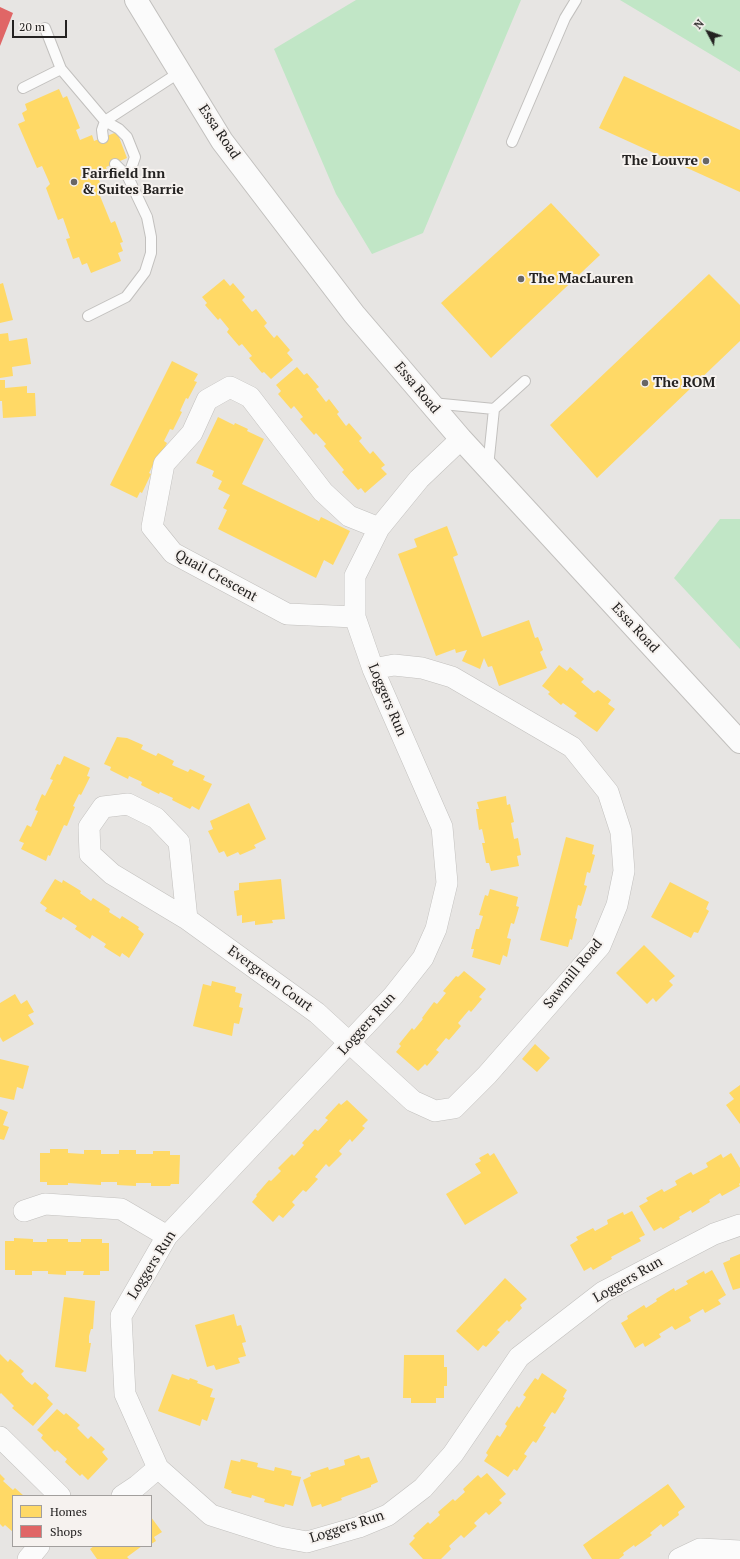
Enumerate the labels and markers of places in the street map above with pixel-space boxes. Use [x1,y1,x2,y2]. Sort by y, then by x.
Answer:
place label: The Louvre [622,153,698,169]
marker: The Louvre [701,156,711,166]
place label: Fairfield Inn & Suites Barrie [82,166,184,198]
marker: Fairfield Inn & Suites Barrie [69,177,79,187]
place label: The MacLauren [529,271,633,287]
marker: The MacLauren [516,274,526,284]
place label: The ROM [653,375,715,391]
marker: The ROM [640,378,650,388]

